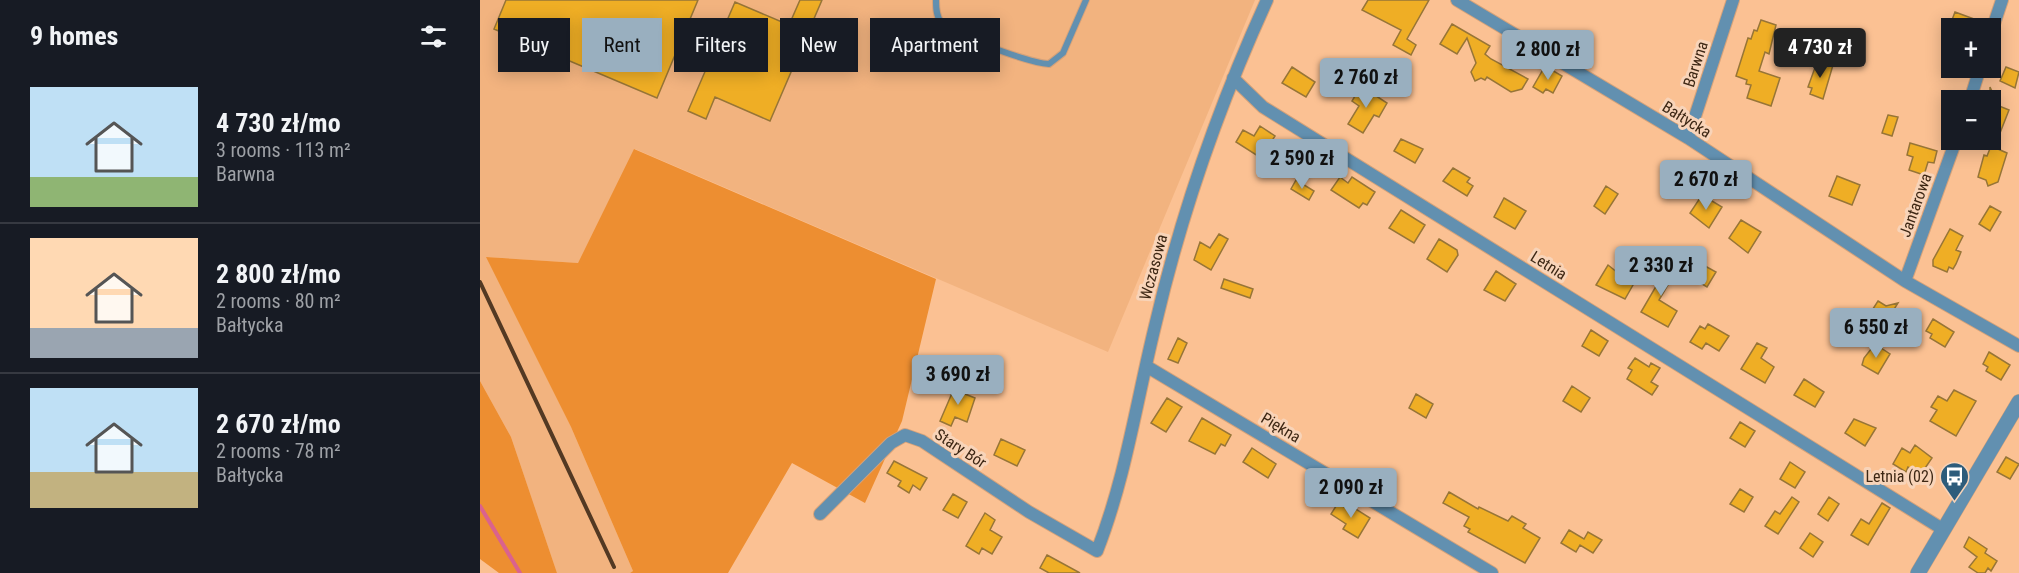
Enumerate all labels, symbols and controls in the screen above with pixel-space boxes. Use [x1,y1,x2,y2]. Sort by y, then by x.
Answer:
chip: Buy [498,18,570,72]
chip: Rent [582,18,662,72]
chip: Filters [674,18,768,72]
chip: New [780,18,858,72]
chip: Apartment [870,18,1000,72]
map controls [1941,18,2001,150]
button: + [1941,18,2001,78]
icon: filters [417,20,450,53]
text: 9 homes [30,21,118,51]
pin: 4 730 zł [1758,28,1882,79]
pin: 2 800 zł [1486,30,1610,81]
text: 4 730 zł [1788,35,1852,59]
text: 2 800 zł [1516,37,1580,61]
street label: Barwna [1679,39,1712,90]
pin: 2 760 zł [1304,58,1428,109]
text: 2 760 zł [1334,65,1398,89]
button: − [1941,90,2001,150]
street label: Bałtycka [1659,97,1715,142]
text: 4 730 zł/mo [216,108,341,138]
icon: home [78,111,150,183]
text: 3 rooms · 113 m² [216,138,351,162]
pin: 2 590 zł [1240,139,1364,190]
text: 2 590 zł [1270,146,1334,170]
pin: 2 670 zł [1644,160,1768,211]
text: Barwna [216,162,275,186]
text: 2 670 zł [1674,167,1738,191]
street label: Jantarowa [1895,171,1936,240]
street label: Wczasowa [1136,232,1171,302]
pin: 2 330 zł [1599,246,1723,297]
street label: Letnia [1527,247,1570,284]
text: 2 330 zł [1629,253,1693,277]
text: 2 800 zł/mo [216,259,341,289]
icon: home [78,262,150,334]
text: 2 rooms · 80 m² [216,289,341,313]
pin: 6 550 zł [1814,308,1938,359]
text: Bałtycka [216,313,283,337]
text: 6 550 zł [1844,315,1908,339]
pin: 3 690 zł [896,355,1020,406]
text: 3 690 zł [926,362,990,386]
street label: Piękna [1258,408,1304,447]
text: 2 670 zł/mo [216,409,341,439]
icon: home [78,412,150,484]
street label: Stary Bór [931,425,990,472]
text: 2 rooms · 78 m² [216,439,341,463]
bus stop icon: Letnia (02) [1939,460,1971,502]
text: Bałtycka [216,463,283,487]
place label: Letnia (02) [1865,467,1934,486]
pin: 2 090 zł [1289,468,1413,519]
text: 2 090 zł [1319,475,1383,499]

